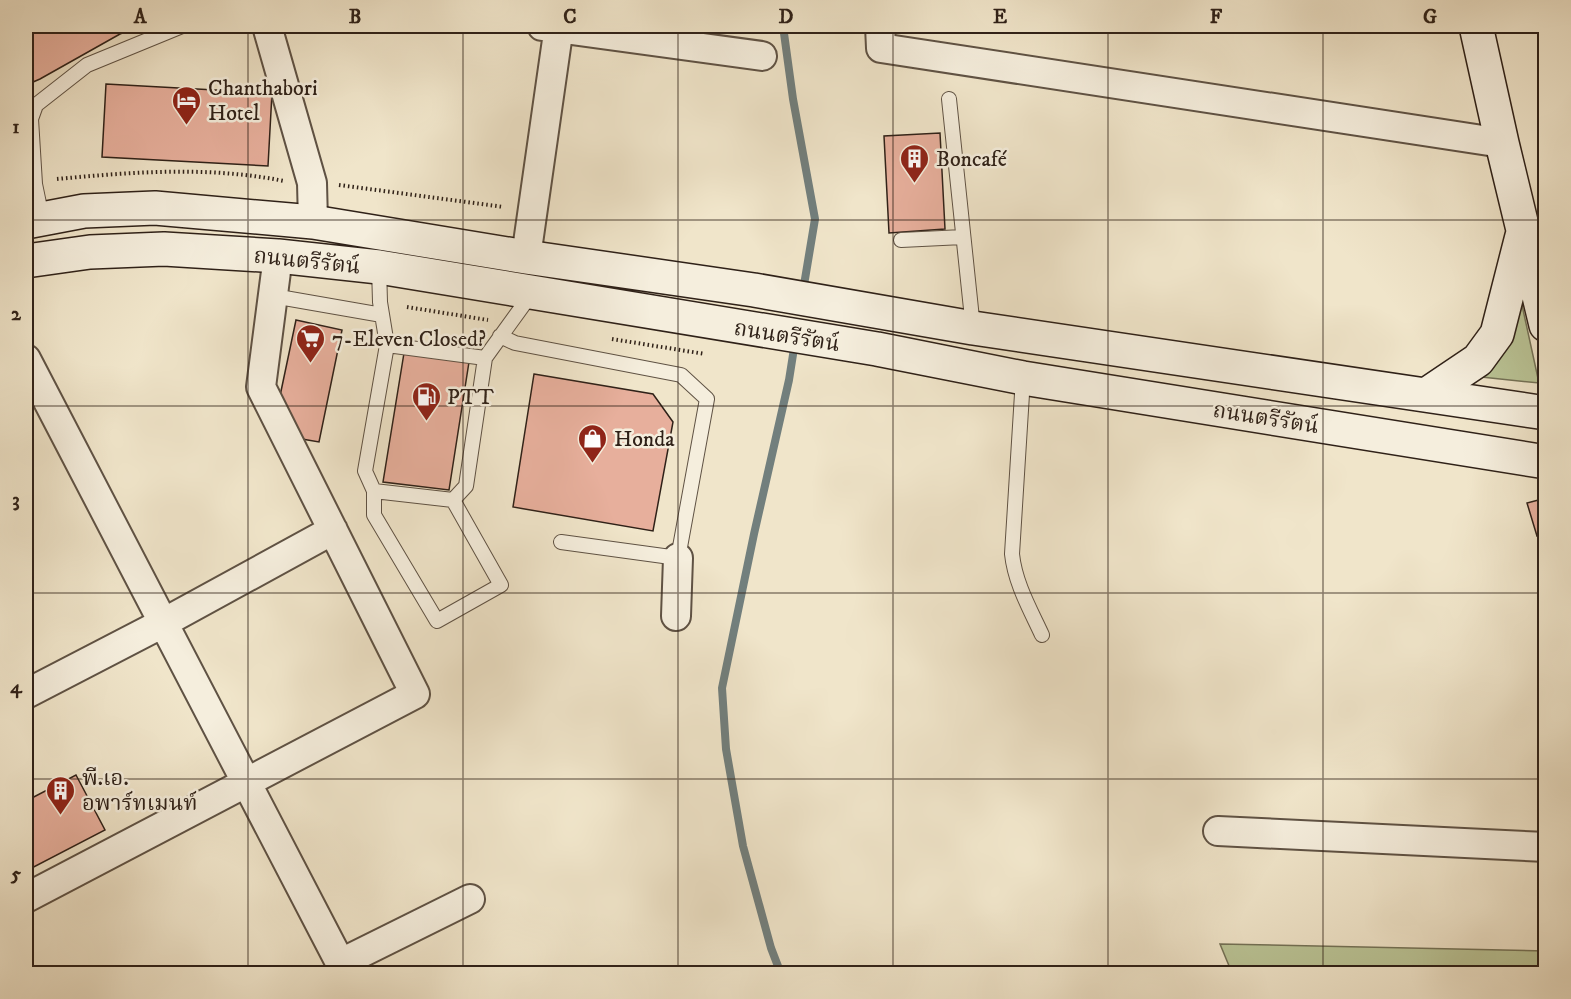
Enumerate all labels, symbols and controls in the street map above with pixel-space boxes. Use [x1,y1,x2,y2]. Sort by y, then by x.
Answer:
text: A [133,5,148,30]
text: B [349,5,361,30]
text: C [563,5,577,30]
text: D [779,5,794,30]
text: E [993,5,1007,30]
text: F [1210,5,1223,30]
text: G [1423,5,1437,30]
place label: Chanthabori Hotel [208,75,318,127]
hotel icon: Chanthabori Hotel [171,84,203,126]
text: 1 [12,115,20,140]
building icon: Boncafé [899,142,931,184]
place label: Boncafé [936,146,1007,173]
street label: ถนนตรีรัตน์ [252,242,361,281]
text: 2 [11,302,22,327]
street label: ถนนตรีรัตน์ [732,315,842,358]
supermarket icon: 7-Eleven Closed? [295,322,327,364]
place label: 7-Eleven Closed? [332,326,486,353]
fuel station icon: PTT [410,380,442,422]
place label: PTT [447,384,494,411]
street label: ถนนตรีรัตน์ [1211,397,1321,440]
shop icon: Honda [577,422,609,464]
place label: Honda [614,426,675,453]
text: 3 [12,488,20,513]
text: 4 [10,675,23,700]
place label: พี.เอ. อพาร์ทเมนท์ [82,765,197,817]
building icon: พี.เอ. อพาร์ทเมนท์ [45,774,77,816]
text: 5 [10,862,21,887]

